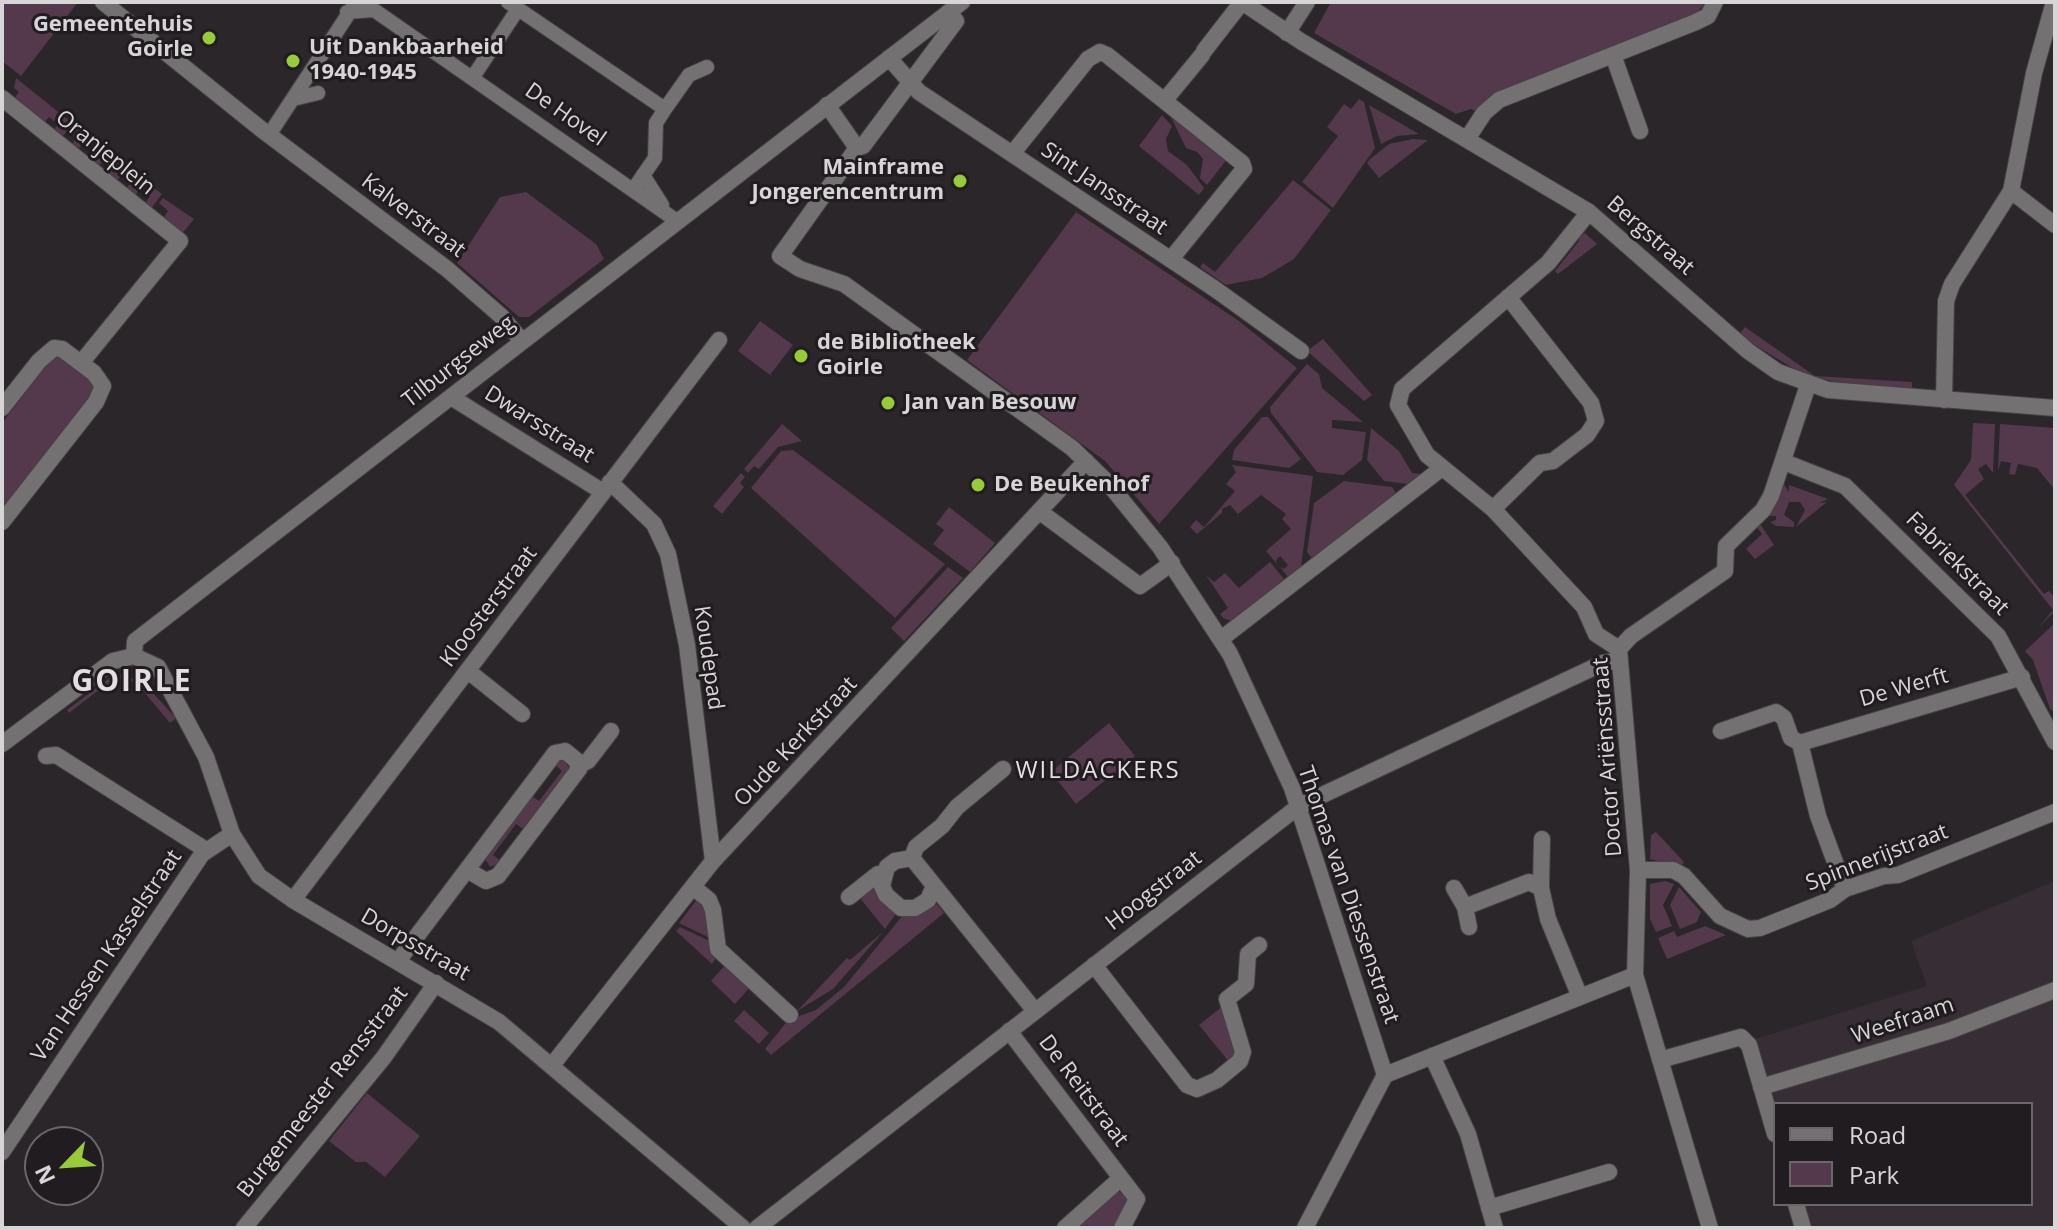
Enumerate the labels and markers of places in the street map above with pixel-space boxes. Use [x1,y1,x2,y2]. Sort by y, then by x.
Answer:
place label: Gemeentehuis Goirle [33,12,193,64]
marker: Gemeentehuis Goirle [200,29,218,47]
place label: Uit Dankbaarheid 1940-1945 [309,35,504,86]
marker: Uit Dankbaarheid 1940-1945 [284,52,302,70]
place label: Mainframe Jongerencentrum [751,155,944,206]
marker: Mainframe Jongerencentrum [951,172,969,190]
place label: de Bibliotheek Goirle [817,330,976,382]
marker: de Bibliotheek Goirle [792,347,810,365]
place label: Jan van Besouw [904,390,1076,416]
marker: Jan van Besouw [879,394,897,412]
place label: De Beukenhof [994,472,1149,498]
marker: De Beukenhof [969,476,987,494]

